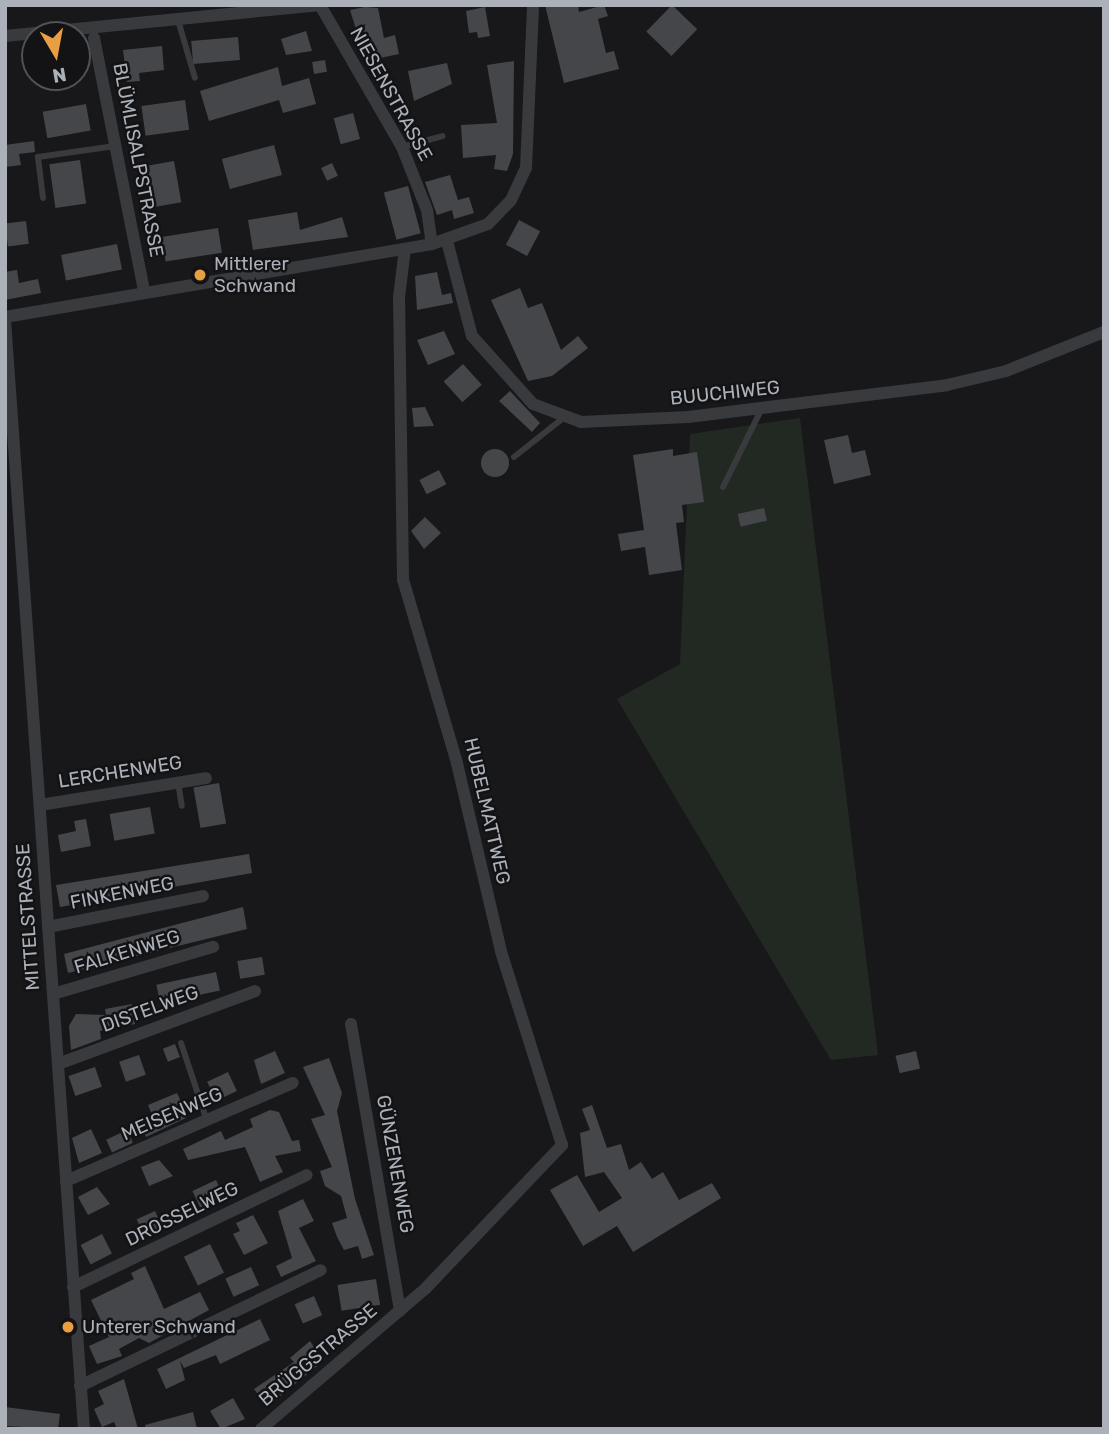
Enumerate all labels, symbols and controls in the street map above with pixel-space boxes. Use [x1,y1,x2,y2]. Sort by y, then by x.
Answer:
north arrow [21,21,91,91]
street label: NIESENSTRASSE [345,23,437,165]
street label: BLÜMLISALPSTRASSE [108,61,168,259]
text: N [51,63,68,88]
place label: Mittlerer Schwand [214,253,296,297]
marker: Mittlerer Schwand [192,267,208,283]
street label: BUUCHIWEG [669,376,781,410]
street label: HUBELMATTWEG [459,735,515,887]
street label: LERCHENWEG [56,751,184,793]
street label: MITTELSTRASSE [11,843,45,991]
street label: FINKENWEG [68,872,176,914]
street label: FALKENWEG [71,925,183,979]
street label: DISTELWEG [98,981,202,1037]
street label: MEISENWEG [118,1082,226,1146]
street label: GÜNZENENWEG [372,1093,418,1235]
street label: DROSSELWEG [122,1177,242,1251]
street label: BRÜGGSTRASSE [254,1299,382,1411]
place label: Unterer Schwand [82,1316,236,1338]
marker: Unterer Schwand [60,1319,76,1335]

